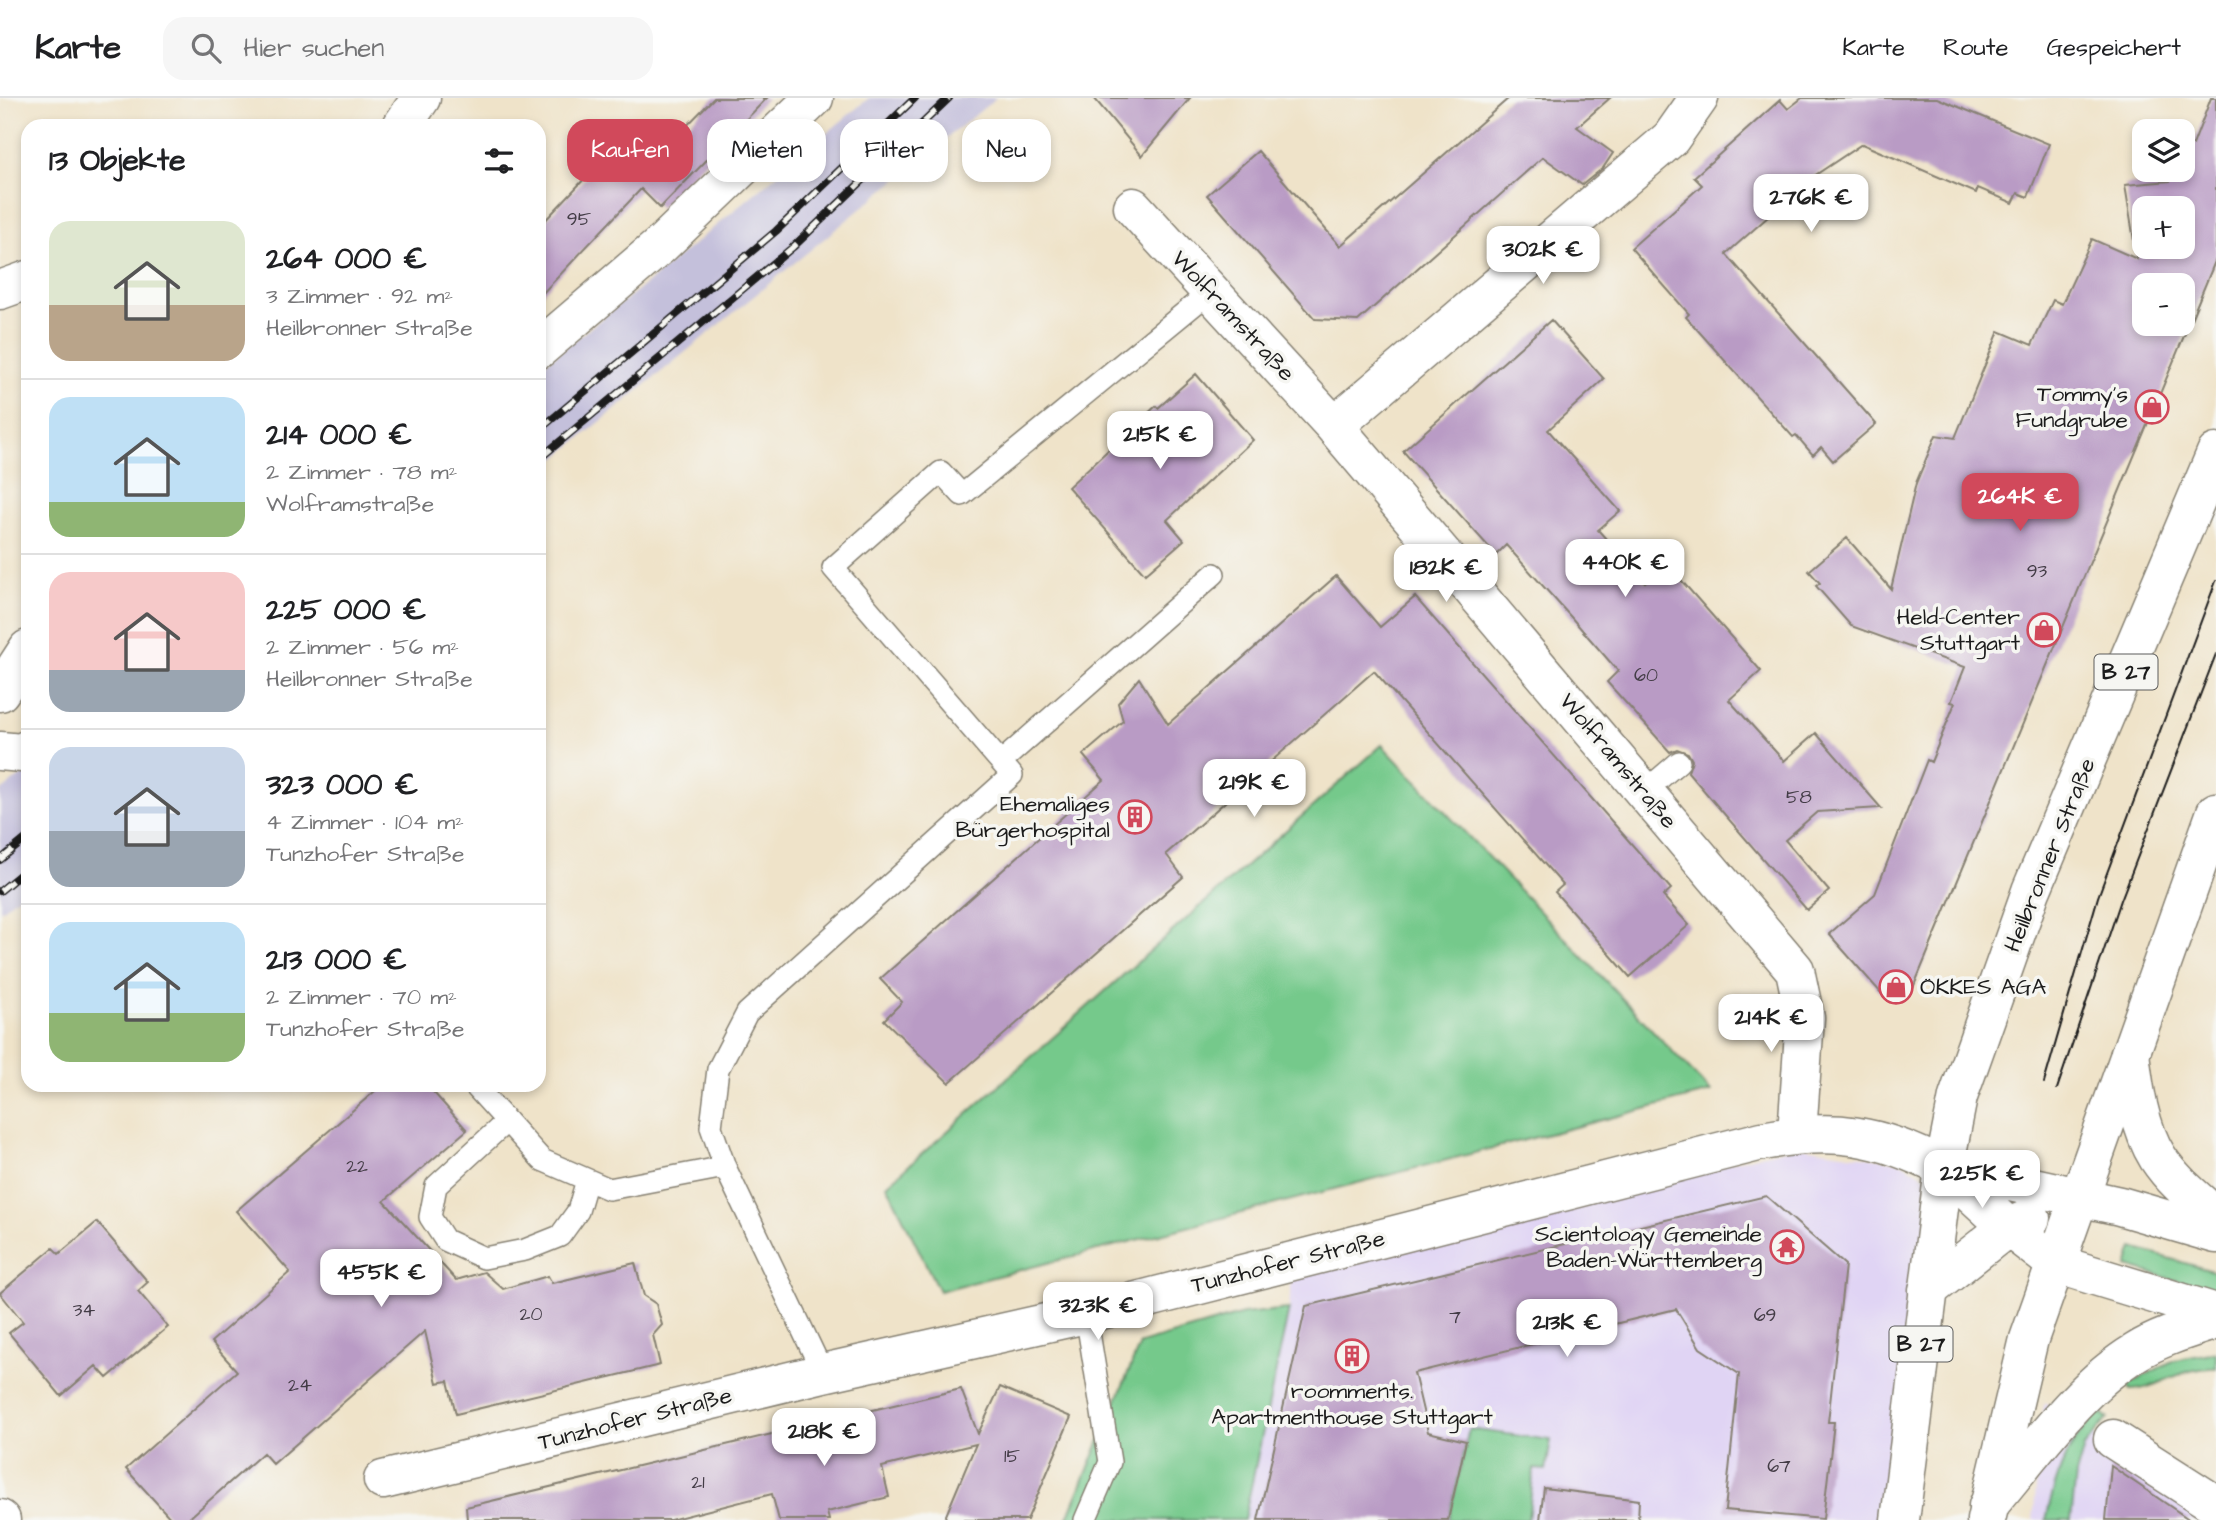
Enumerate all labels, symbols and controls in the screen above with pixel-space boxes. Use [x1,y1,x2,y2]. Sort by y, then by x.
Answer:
search box [163,17,653,80]
text: Karte [35,25,121,71]
icon: search [187,29,225,67]
text: Hier suchen [243,30,384,66]
text: Karte [1842,31,1905,65]
text: Route [1943,31,2008,65]
text: Gespeichert [2046,31,2181,65]
chip: Kaufen [567,119,693,182]
chip: Mieten [707,119,826,182]
chip: Filter [840,119,948,182]
chip: Neu [962,119,1051,182]
map controls [2132,119,2195,336]
button: layers [2132,119,2195,182]
text: 13 Objekte [49,140,185,182]
icon: filters [480,142,518,180]
pin: 276K € [1754,174,1868,234]
text: 276K € [1769,181,1853,213]
button: + [2132,196,2195,259]
house number: 95 [567,206,592,233]
pin: 302K € [1486,226,1600,286]
text: 302K € [1503,233,1583,265]
text: 264 000 € [266,238,427,280]
street label: Wolframstraße [1164,244,1302,388]
icon: home [105,249,189,333]
button: − [2132,273,2195,336]
text: 3 Zimmer · 92 m² [266,280,453,312]
text: Heilbronner Straße [266,312,473,344]
place label: Tommy's Fundgrube [2016,378,2128,437]
shop icon: Tommy's Fundgrube [2133,388,2171,426]
pin: 215K € [1103,412,1217,471]
text: 214 000 € [266,414,412,456]
text: 215K € [1123,418,1197,450]
icon: home [105,425,189,509]
text: 2 Zimmer · 78 m² [266,456,457,488]
pin: 264K € [1963,474,2077,533]
text: 264K € [1978,480,2062,512]
text: Wolframstraße [266,488,434,520]
pin: 440K € [1568,540,1682,599]
pin: 182K € [1389,545,1503,604]
text: 440K € [1581,546,1669,578]
text: 182K € [1410,551,1482,583]
house number: 93 [2027,558,2048,585]
text: 225 000 € [266,589,426,631]
icon: home [105,600,189,684]
place label: Held-Center Stuttgart [1896,601,2021,660]
shop icon: Held-Center Stuttgart [2025,611,2063,649]
text: 2 Zimmer · 56 m² [266,631,459,663]
road number: B 27 [2094,654,2158,690]
house number: 60 [1634,662,1658,689]
text: Heilbronner Straße [266,663,473,695]
street label: Wolframstraße [1552,686,1684,836]
street label: Heilbronner Straße [1996,753,2104,957]
pin: 219K € [1197,760,1311,819]
text: 323 000 € [266,764,418,806]
text: 219K € [1219,766,1289,798]
icon: home [105,775,189,859]
house number: 58 [1786,784,1812,811]
place label: Ehemaliges Bürgerhospital [956,788,1110,847]
building icon: Ehemaliges Bürgerhospital [1116,798,1154,836]
text: 4 Zimmer · 104 m² [266,806,464,838]
text: Tunzhofer Straße [266,838,465,870]
text: 213 000 € [266,939,407,981]
icon: home [105,950,189,1034]
shop icon: ÖKKES AGA [1877,968,1915,1006]
place label: ÖKKES AGA [1920,971,2047,1003]
text: 2 Zimmer · 70 m² [266,981,457,1013]
pin: 214K € [1714,995,1828,1054]
text: 214K € [1734,1001,1808,1033]
text: Tunzhofer Straße [266,1013,465,1045]
pin: 225K € [1925,1150,2039,1210]
house number: 22 [346,1153,368,1180]
text: 225K € [1940,1157,2024,1189]
place label: Scientology Gemeinde Baden-Württemberg [1535,1218,1762,1277]
street label: Tunzhofer Straße [1188,1222,1388,1302]
temple icon: Scientology Gemeinde Baden-Württemberg [1768,1228,1806,1266]
pin: 455K € [324,1250,438,1309]
text: 455K € [336,1256,426,1288]
pin: 323K € [1041,1282,1155,1342]
text: 323K € [1059,1289,1137,1321]
house number: 34 [73,1297,95,1324]
pin: 213K € [1510,1300,1624,1359]
house number: 20 [520,1301,542,1328]
house number: 69 [1754,1302,1776,1329]
house number: 7 [1449,1304,1461,1331]
text: 213K € [1532,1306,1602,1338]
road number: B 27 [1890,1326,1952,1362]
building icon: roomments. Apartmenthouse Stuttgart [1333,1337,1371,1375]
house number: 24 [288,1372,312,1399]
place label: roomments. Apartmenthouse Stuttgart [1211,1375,1493,1434]
street label: Tunzhofer Straße [535,1379,735,1459]
pin: 218K € [767,1408,881,1468]
text: 218K € [788,1415,860,1447]
house number: 15 [1004,1443,1020,1470]
house number: 67 [1767,1453,1791,1480]
house number: 21 [691,1469,705,1496]

